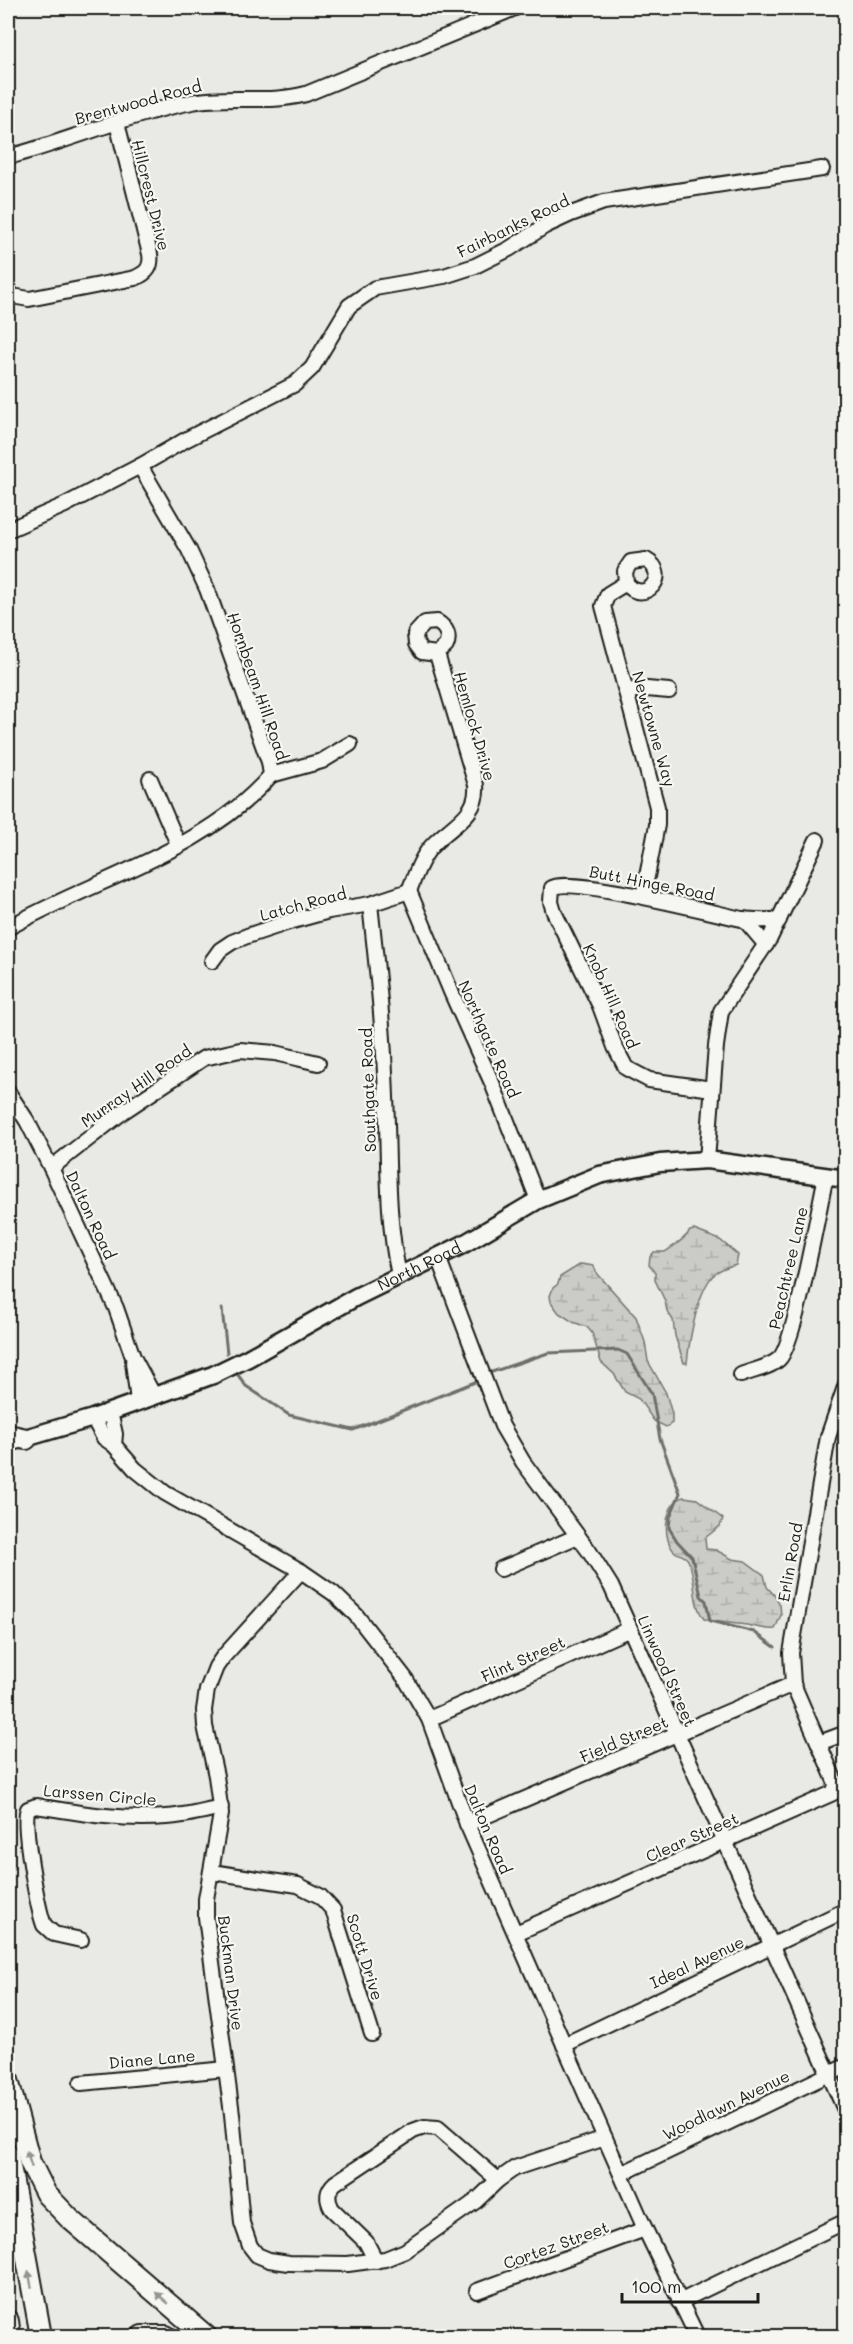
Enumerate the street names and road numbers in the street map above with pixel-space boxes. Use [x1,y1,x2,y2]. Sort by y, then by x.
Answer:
street label: Brentwood Road [72,75,204,129]
street label: Hillcrest Drive [128,137,175,253]
street label: Fairbanks Road [453,189,572,262]
street label: Hornbeam Hill Road [223,609,294,763]
street label: Hemlock Drive [450,669,501,783]
street label: Newtowne Way [628,669,681,789]
street label: Butt Hinge Road [588,860,717,905]
street label: Latch Road [257,882,348,925]
street label: Knob Hill Road [579,940,644,1052]
street label: Northgate Road [454,977,525,1101]
street label: Southgate Road [355,1027,380,1153]
street label: Murray Hill Road [76,1040,195,1132]
street label: Dalton Road [62,1167,121,1262]
street label: Peachtree Lane [763,1205,812,1331]
street label: North Road [374,1236,464,1295]
street label: Erlin Road [772,1521,807,1603]
street label: Linwood Street [634,1612,701,1730]
street label: Flint Street [478,1631,568,1686]
street label: Field Street [576,1711,671,1767]
street label: Larssen Circle [43,1779,158,1810]
street label: Dalton Road [460,1781,517,1877]
street label: Clear Street [642,1807,741,1866]
street label: Scott Drive [342,1911,389,2003]
street label: Buckman Drive [214,1914,249,2032]
street label: Ideal Avenue [646,1931,747,1993]
street label: Diane Lane [108,2044,196,2073]
street label: Woodlawn Avenue [659,2065,793,2144]
street label: Cortez Street [500,2216,611,2273]

